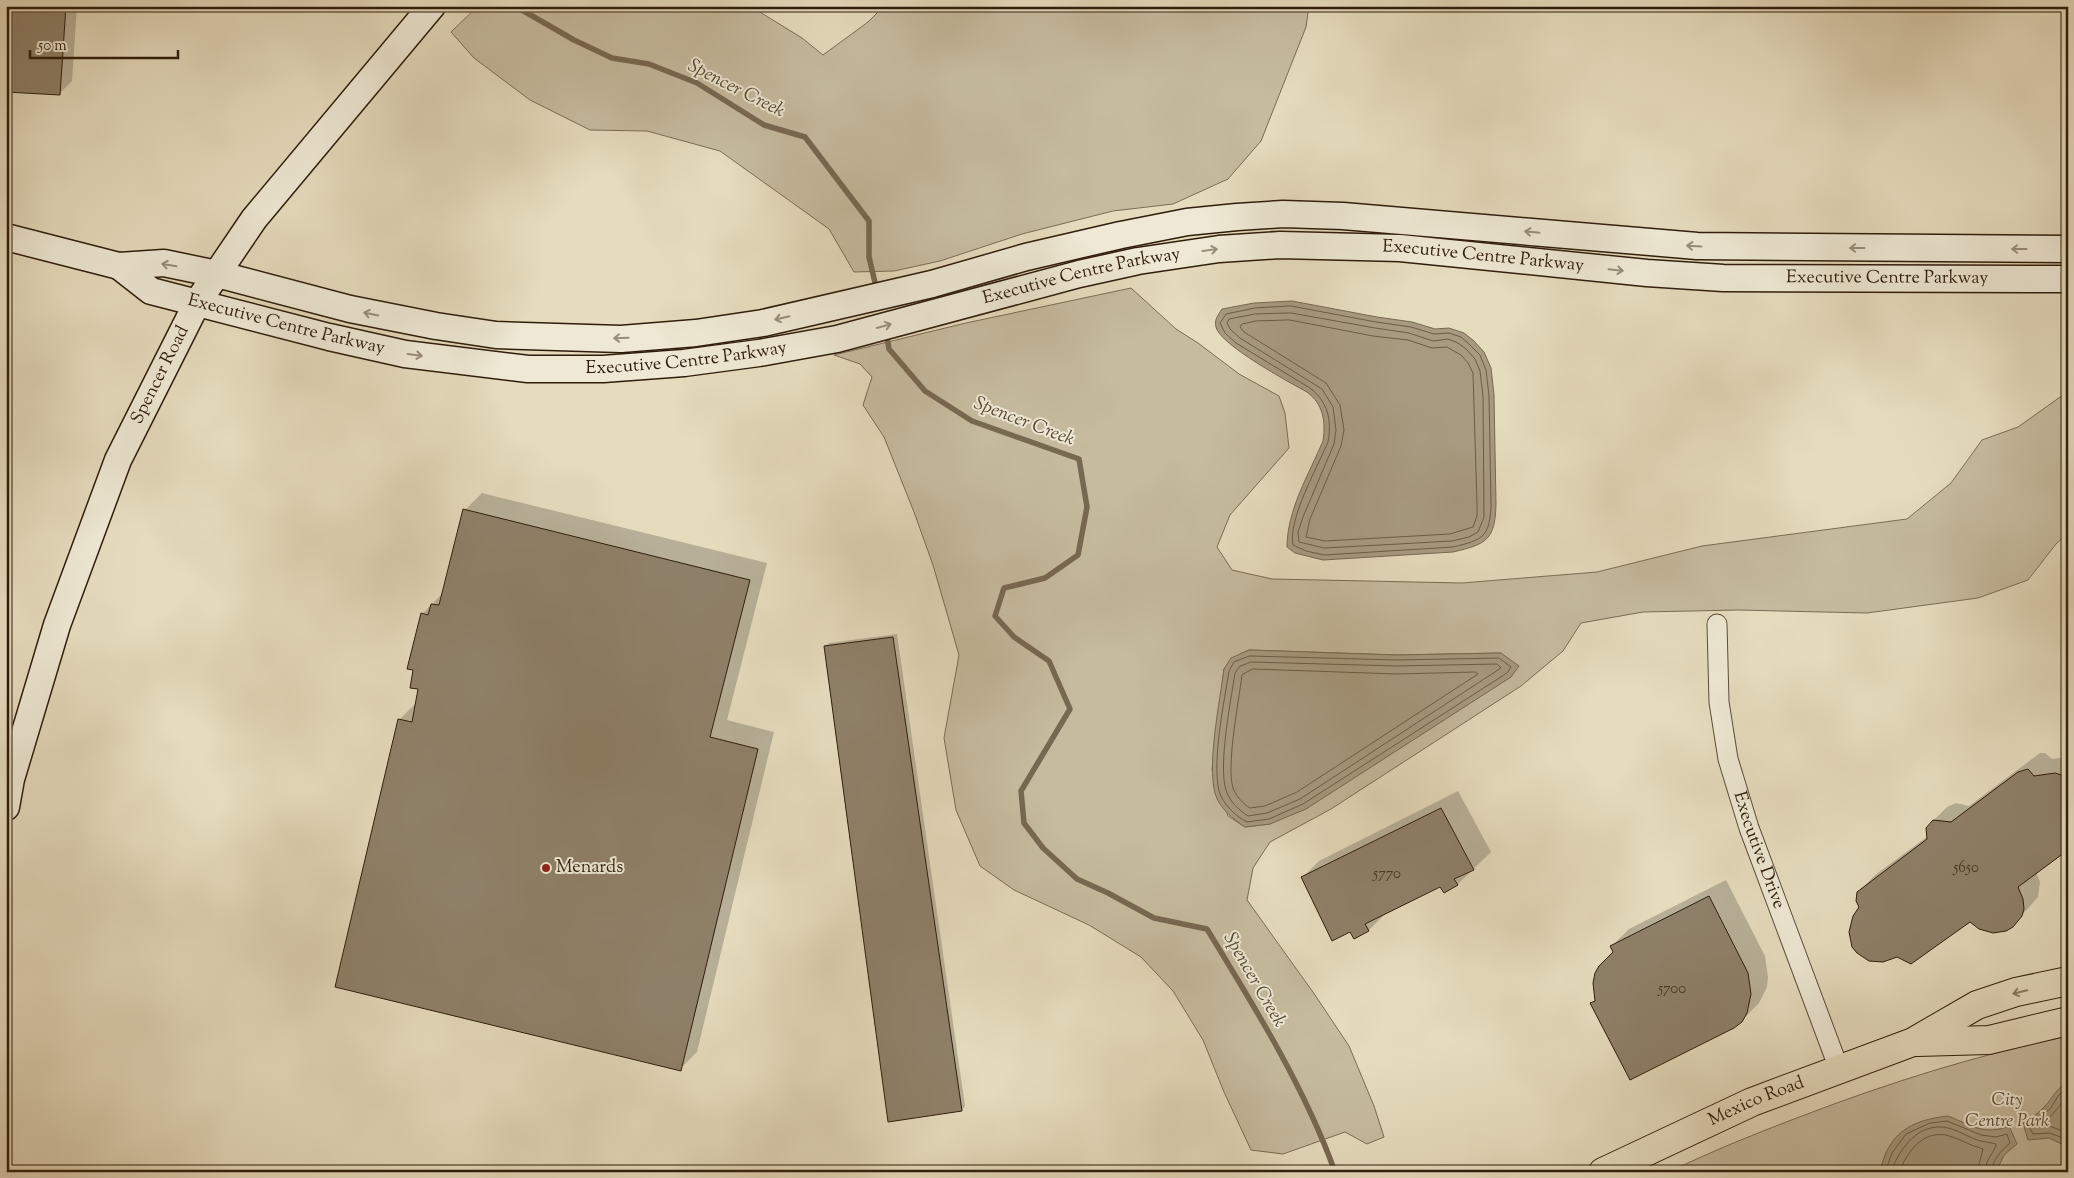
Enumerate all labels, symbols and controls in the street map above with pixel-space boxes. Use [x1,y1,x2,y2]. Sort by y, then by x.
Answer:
scale bar [30,28,178,60]
text: 50 m [37,36,67,57]
water label: Spencer Creek [683,53,790,125]
one-way arrow [1524,227,1540,236]
street label: Executive Centre Parkway [1382,235,1585,280]
one-way arrow [1686,241,1702,250]
street label: Executive Centre Parkway [980,242,1182,312]
one-way arrow [1849,243,1865,253]
one-way arrow [2011,244,2028,254]
one-way arrow [1202,245,1218,255]
one-way arrow [162,260,178,270]
one-way arrow [1608,265,1624,275]
street label: Executive Centre Parkway [1786,265,1988,292]
street label: Executive Centre Parkway [185,288,387,362]
one-way arrow [363,308,379,318]
one-way arrow [774,314,790,323]
street label: Spencer Road [125,321,196,429]
one-way arrow [876,321,892,330]
one-way arrow [613,334,629,343]
street label: Executive Centre Parkway [586,335,789,382]
one-way arrow [407,350,423,360]
water label: Spencer Creek [970,390,1078,454]
street label: Executive Drive [1726,788,1791,913]
place label: Menards [556,855,623,881]
house number: 5650 [1952,858,1979,879]
marker: Menards [540,862,552,874]
house number: 5770 [1372,864,1401,885]
water label: Spencer Creek [1216,928,1292,1033]
house number: 5700 [1657,979,1686,1000]
one-way arrow [2013,988,2029,997]
street label: Mexico Road [1704,1071,1808,1134]
park label: City Centre Park [1965,1088,2049,1135]

